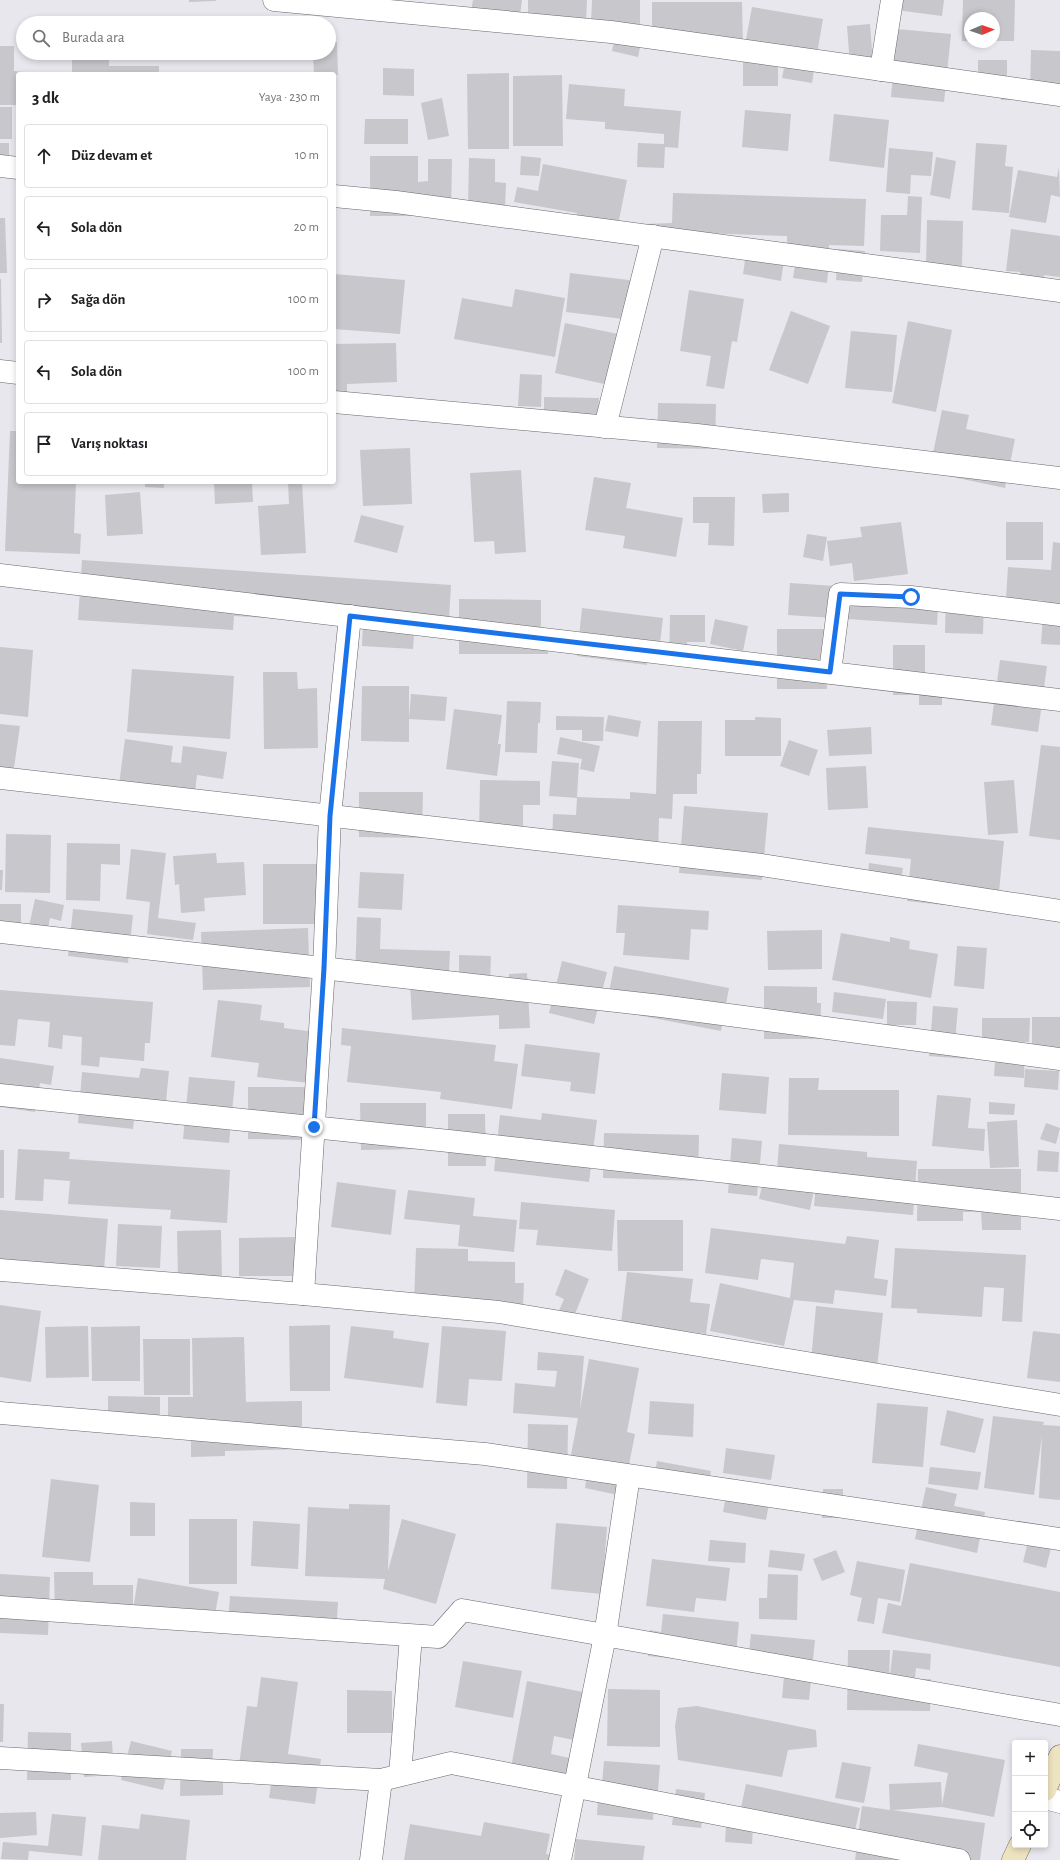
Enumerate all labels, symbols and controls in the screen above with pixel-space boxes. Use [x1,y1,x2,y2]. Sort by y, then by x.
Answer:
north arrow [964,12,1000,48]
search box [16,16,336,60]
icon: search [30,27,52,49]
text: Burada ara [62,30,125,45]
text: 3 dk [32,89,59,106]
text: Yaya · 230 m [259,91,320,104]
icon: ahead [33,145,55,167]
text: Düz devam et [71,148,152,163]
text: 10 m [295,149,319,162]
icon: left [33,217,55,239]
text: Sola dön [71,220,122,235]
text: 20 m [294,221,319,234]
icon: right [33,289,55,311]
text: Sağa dön [71,292,125,307]
text: 100 m [288,293,319,306]
icon: left [33,361,55,383]
text: Sola dön [71,364,122,379]
text: 100 m [288,365,319,378]
icon: arrive [33,433,55,455]
text: Varış noktası [71,436,148,451]
route start [902,588,920,606]
route end [305,1118,323,1136]
map controls [1012,1740,1048,1848]
button: + [1012,1740,1048,1776]
button: − [1012,1776,1048,1812]
button: locate [1012,1812,1048,1848]

